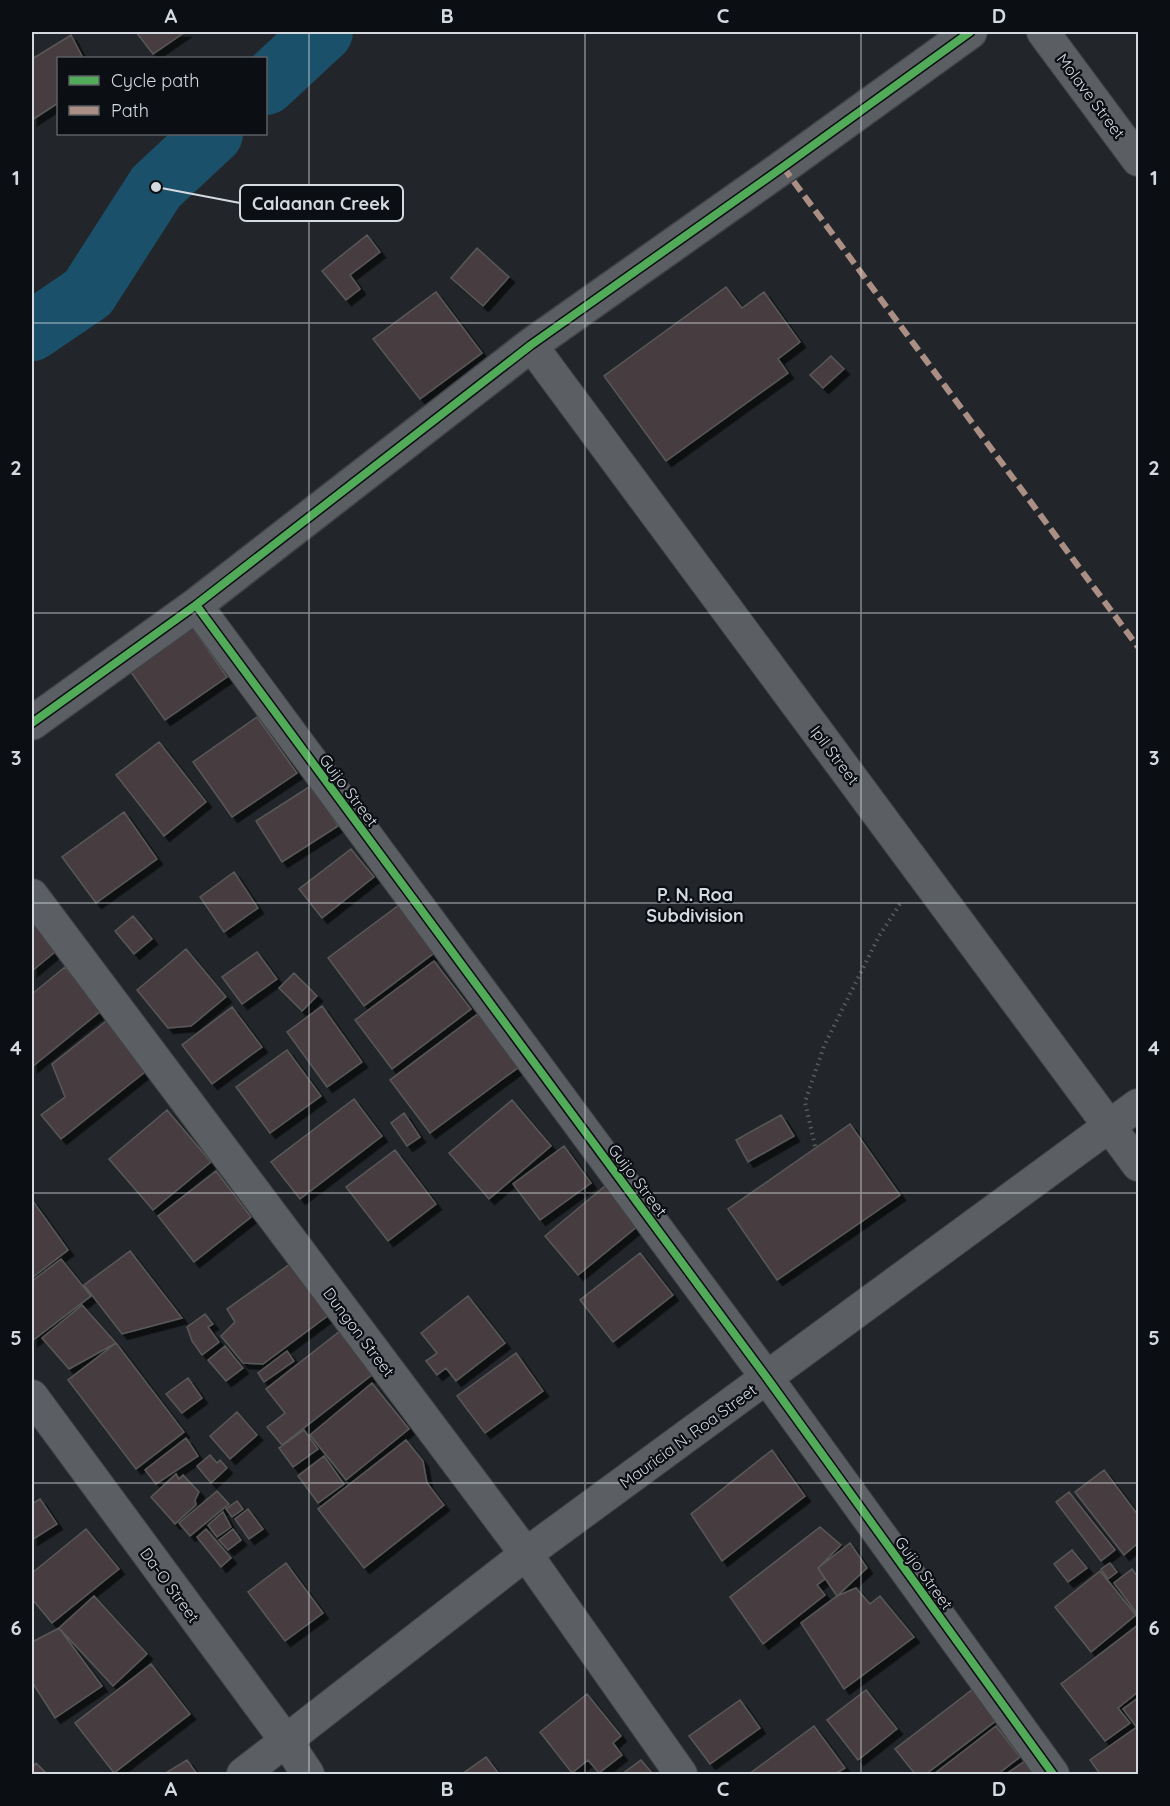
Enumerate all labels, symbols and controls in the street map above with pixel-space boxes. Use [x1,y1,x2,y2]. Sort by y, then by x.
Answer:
text: A [165,3,178,28]
text: B [440,3,454,28]
text: C [717,3,730,28]
text: D [992,3,1006,28]
street label: Molave Street [1052,49,1130,143]
legend [57,57,267,135]
text: Cycle path [111,69,199,92]
text: Path [111,99,149,122]
text: 1 [12,165,20,190]
text: 1 [1150,165,1158,190]
callout: Calaanan Creek [240,185,403,221]
text: Calaanan Creek [252,192,390,215]
text: 2 [10,455,22,480]
text: 2 [1148,455,1160,480]
street label: Ipil Street [806,721,864,789]
text: 3 [11,745,21,770]
text: 3 [1149,745,1159,770]
street label: Guijo Street [315,750,383,830]
district label: P. N. Roa Subdivision [646,883,744,927]
text: 4 [10,1035,22,1060]
text: 4 [1148,1035,1160,1060]
street label: Guijo Street [604,1140,672,1220]
street label: Dungon Street [319,1283,399,1381]
text: 5 [10,1325,22,1350]
text: 5 [1148,1325,1160,1350]
street label: Mauricia N. Roa Street [616,1380,760,1492]
street label: Guijo Street [891,1532,957,1614]
street label: Da-O Street [136,1544,204,1626]
text: 6 [10,1615,22,1640]
text: 6 [1148,1615,1160,1640]
text: A [165,1776,178,1801]
text: B [440,1776,454,1801]
text: C [717,1776,730,1801]
text: D [992,1776,1006,1801]

